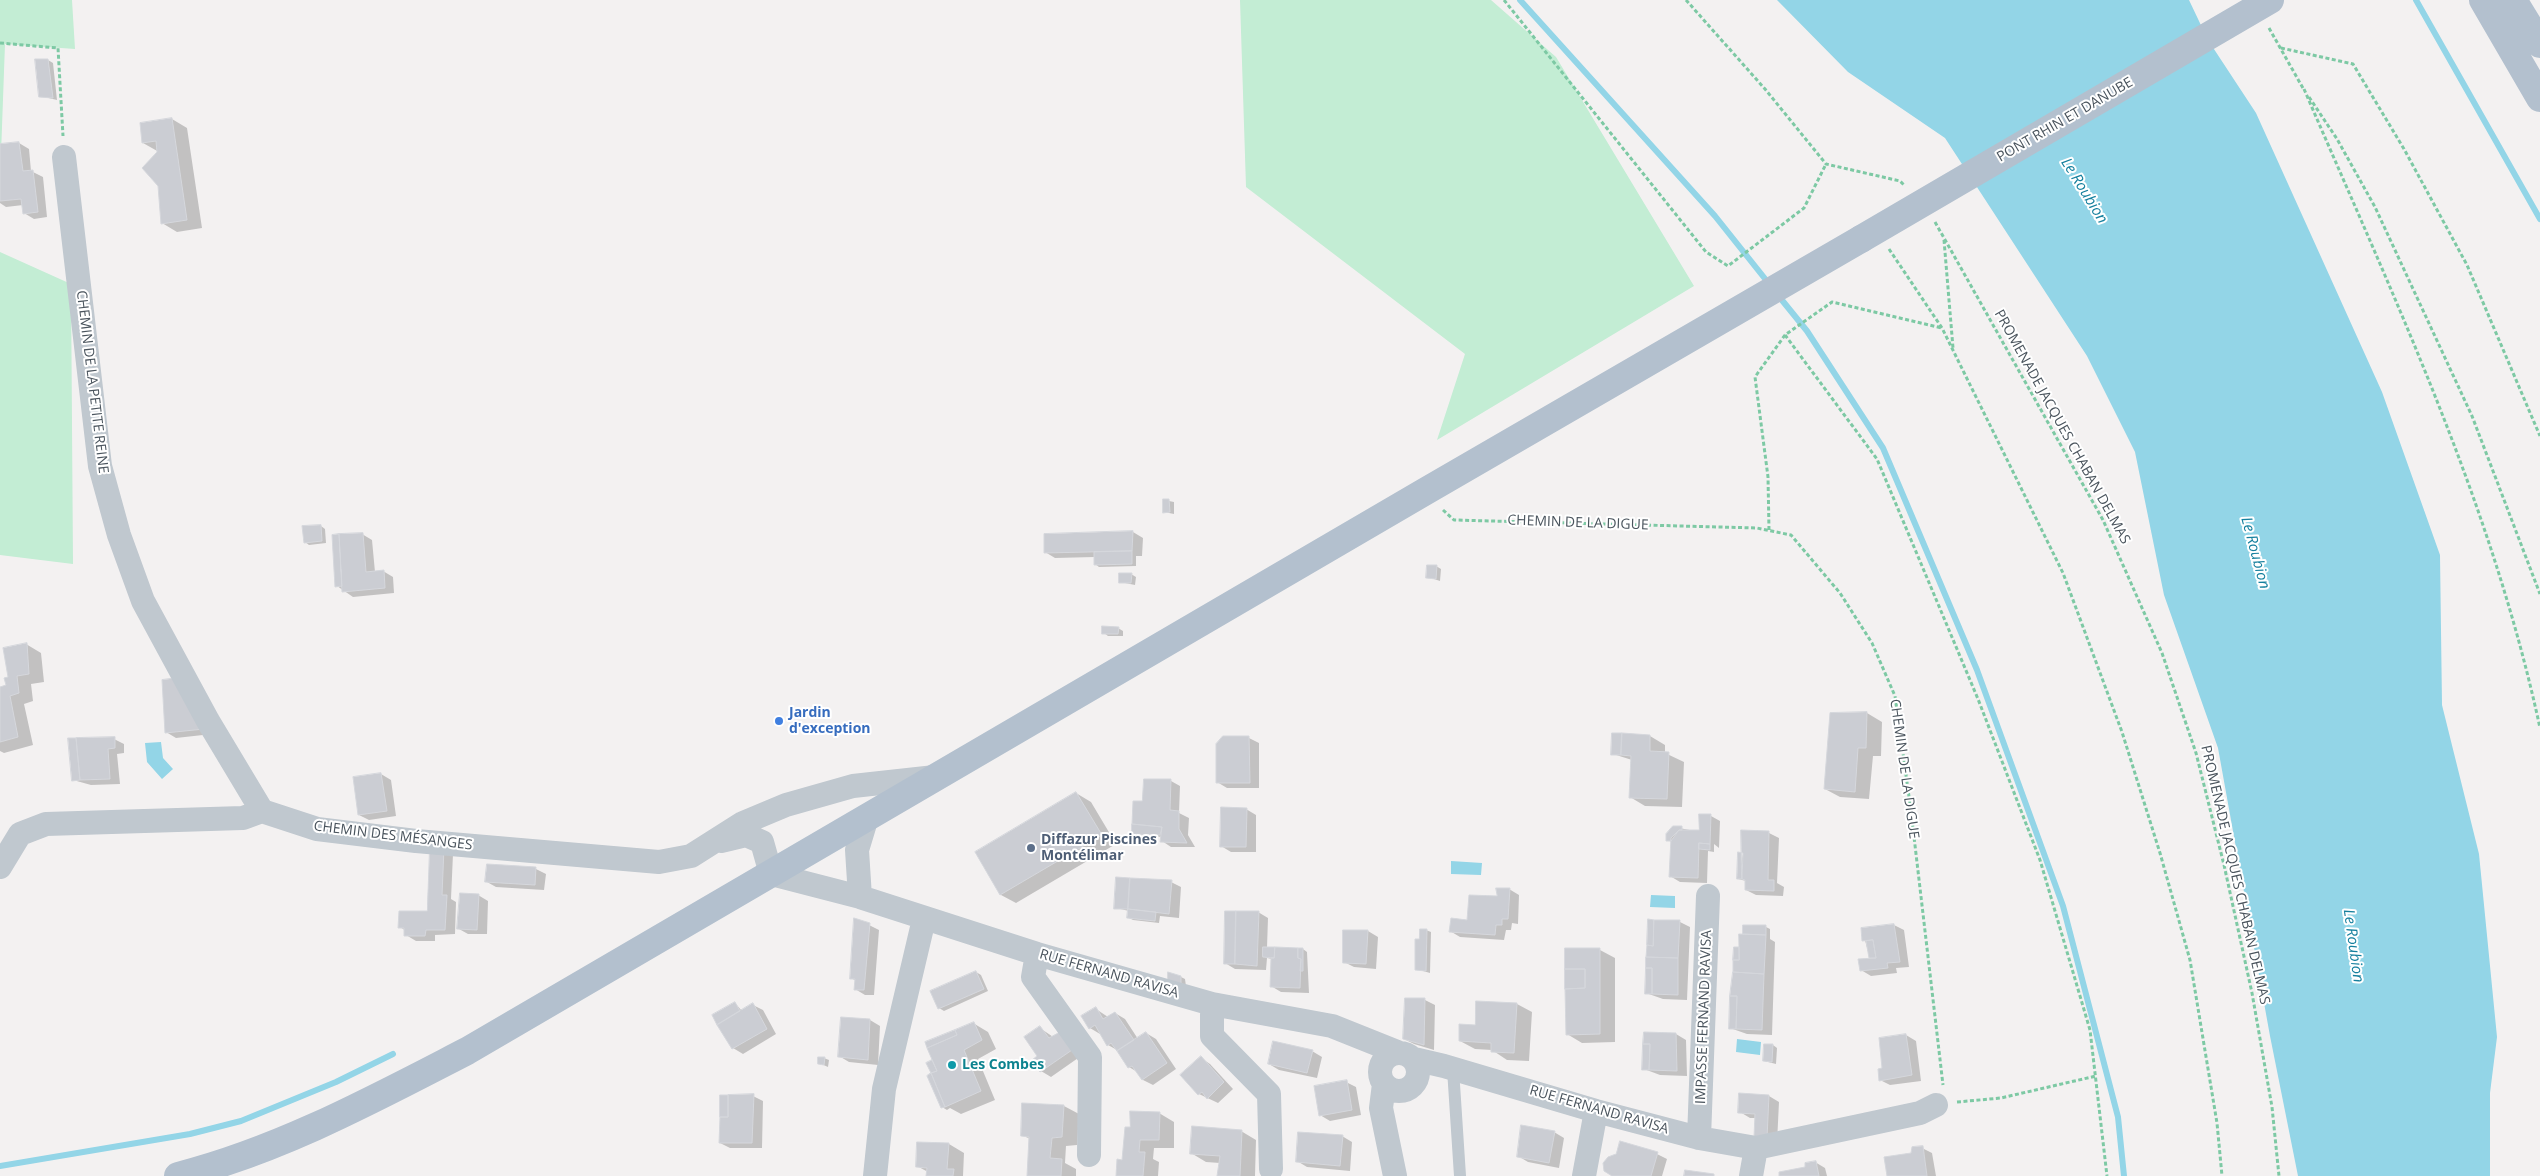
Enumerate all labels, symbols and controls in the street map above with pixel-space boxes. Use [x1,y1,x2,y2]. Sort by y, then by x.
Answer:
street label: PONT RHIN ET DANUBE [1994,74,2136,166]
water label: Le Roubion [2057,155,2111,227]
street label: CHEMIN DE LA PETITE REINE [72,289,112,475]
street label: PROMENADE JACQUES CHABAN DELMAS [1990,307,2134,547]
street label: CHEMIN DE LA DIGUE [1507,512,1649,534]
water label: Le Roubion [2237,515,2273,591]
street label: CHEMIN DE LA DIGUE [1886,698,1922,840]
place label: Jardin d'exception [789,705,870,738]
marker: Jardin d'exception [773,715,785,727]
street label: PROMENADE JACQUES CHABAN DELMAS [2197,744,2273,1006]
street label: CHEMIN DES MÉSANGES [313,818,473,854]
place label: Diffazur Piscines Montélimar [1041,832,1157,864]
marker: Diffazur Piscines Montélimar [1025,842,1037,854]
water label: Le Roubion [2339,908,2367,984]
street label: IMPASSE FERNAND RAVISA [1693,930,1715,1104]
street label: RUE FERNAND RAVISA [1038,946,1180,1002]
place label: Les Combes [962,1057,1044,1073]
marker: Les Combes [946,1059,958,1071]
street label: RUE FERNAND RAVISA [1528,1082,1670,1138]

